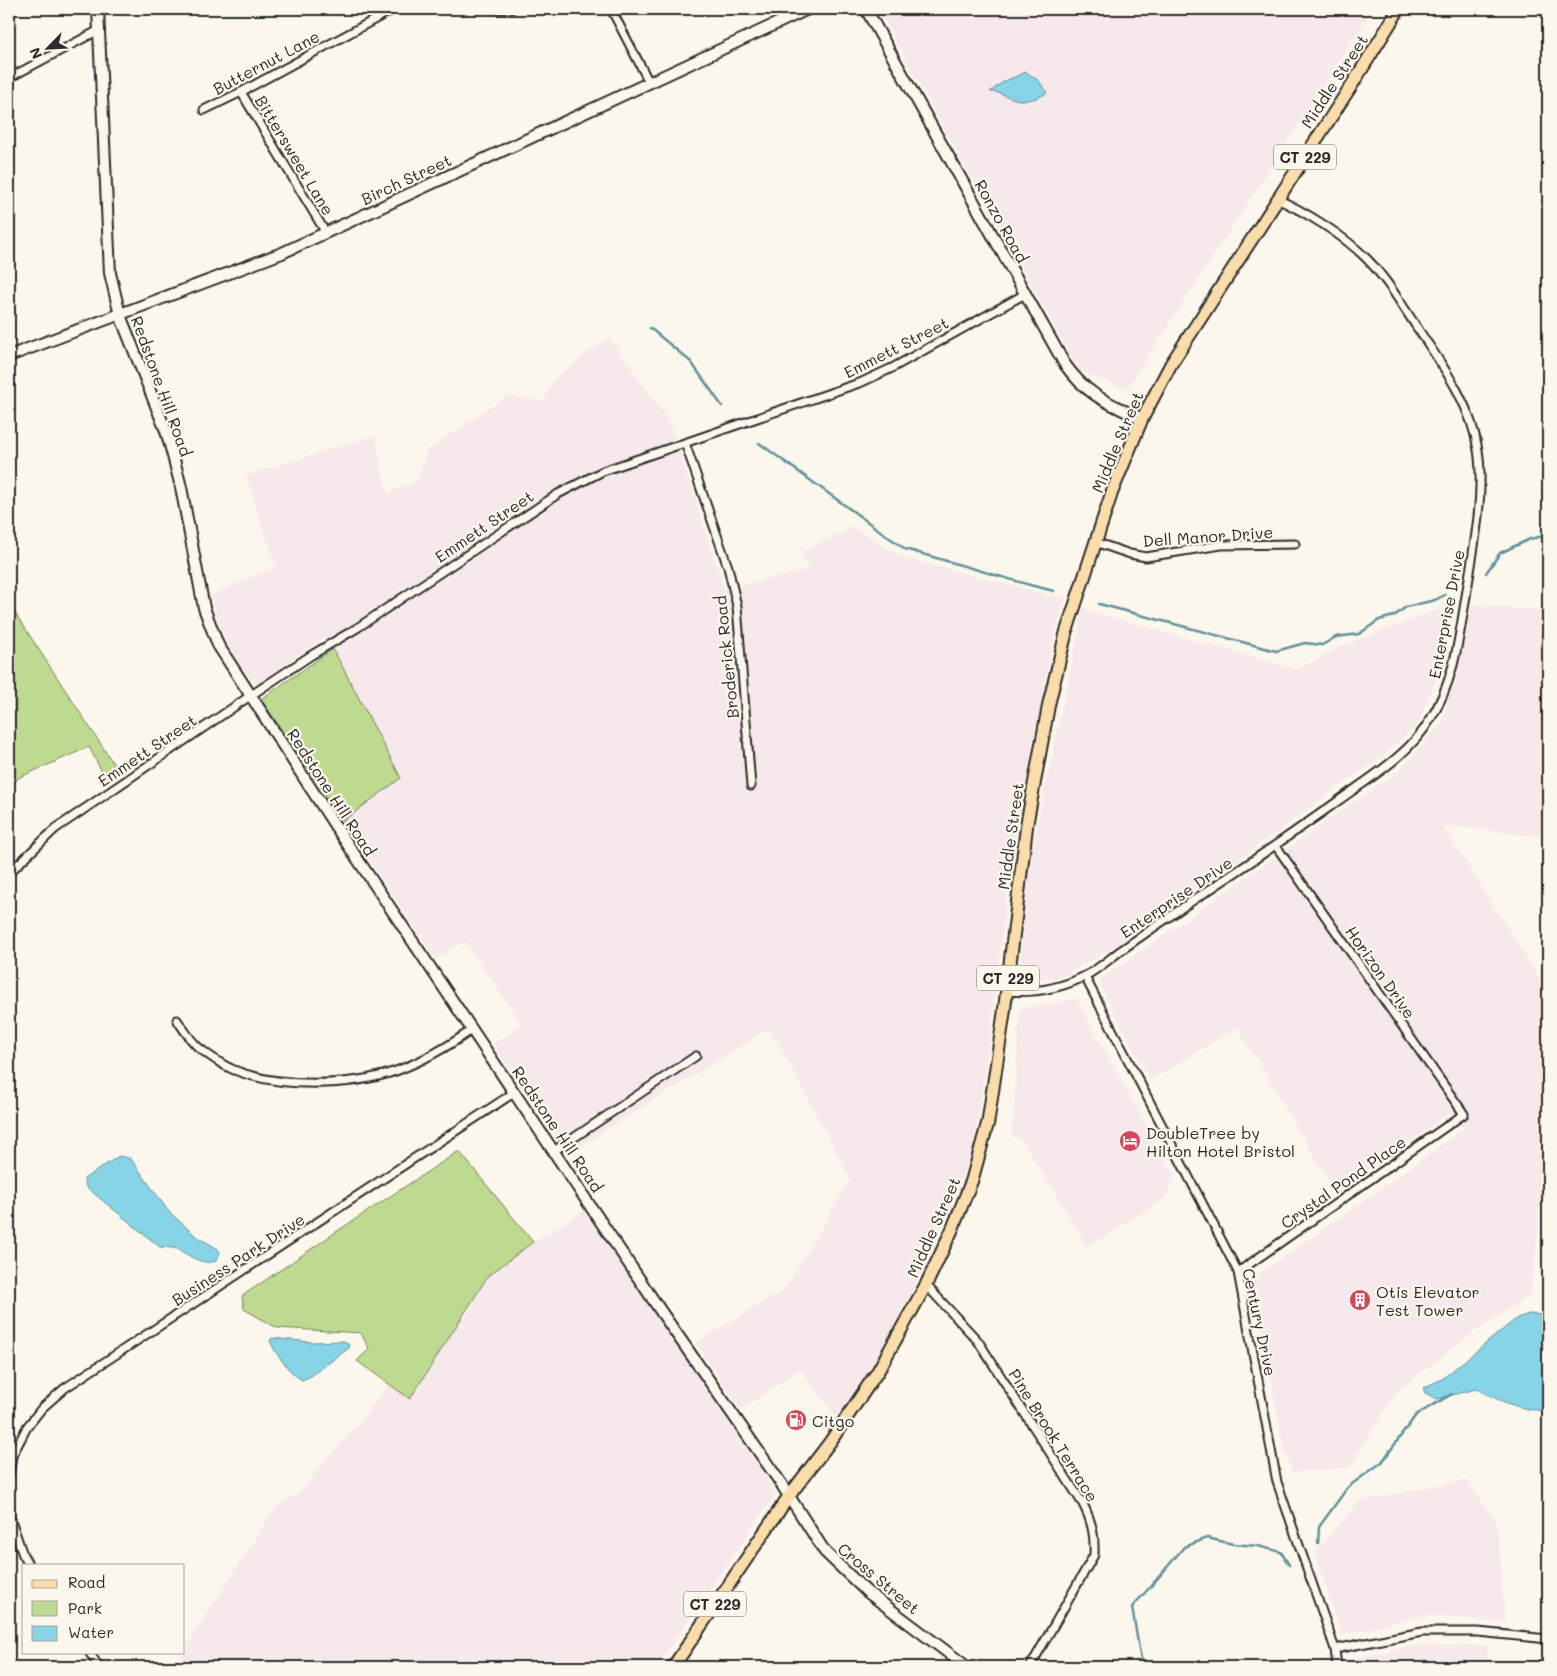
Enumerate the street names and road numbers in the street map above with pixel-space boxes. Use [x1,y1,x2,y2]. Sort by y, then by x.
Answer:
street label: Butternut Lane [209,25,323,99]
street label: Middle Street [1296,30,1372,132]
street label: Bittersweet Lane [251,91,339,219]
road number: CT 229 [1274,144,1336,170]
street label: Birch Street [357,149,455,209]
street label: Ronzo Road [971,176,1033,266]
street label: Emmett Street [840,312,952,382]
street label: Redstone Hill Road [127,313,197,459]
street label: Middle Street [1086,388,1148,496]
street label: Emmett Street [431,485,537,567]
street label: Dell Manor Drive [1142,521,1274,551]
street label: Enterprise Drive [1423,548,1469,680]
street label: Broderick Road [709,595,743,719]
street label: Emmett Street [94,709,200,791]
street label: Redstone Hill Road [283,724,381,860]
street label: Middle Street [992,781,1028,891]
street label: Enterprise Drive [1116,852,1236,942]
street label: Horizon Drive [1341,922,1421,1022]
road number: CT 229 [977,966,1039,990]
street label: Redstone Hill Road [508,1062,608,1196]
street label: Crystal Pond Place [1276,1131,1410,1233]
street label: Middle Street [901,1173,965,1281]
street label: Business Park Drive [168,1208,308,1310]
street label: Century Drive [1238,1266,1282,1378]
street label: Pine Brook Terrace [1004,1364,1104,1506]
street label: Cross Street [834,1538,924,1618]
road number: CT 229 [684,1592,746,1616]

